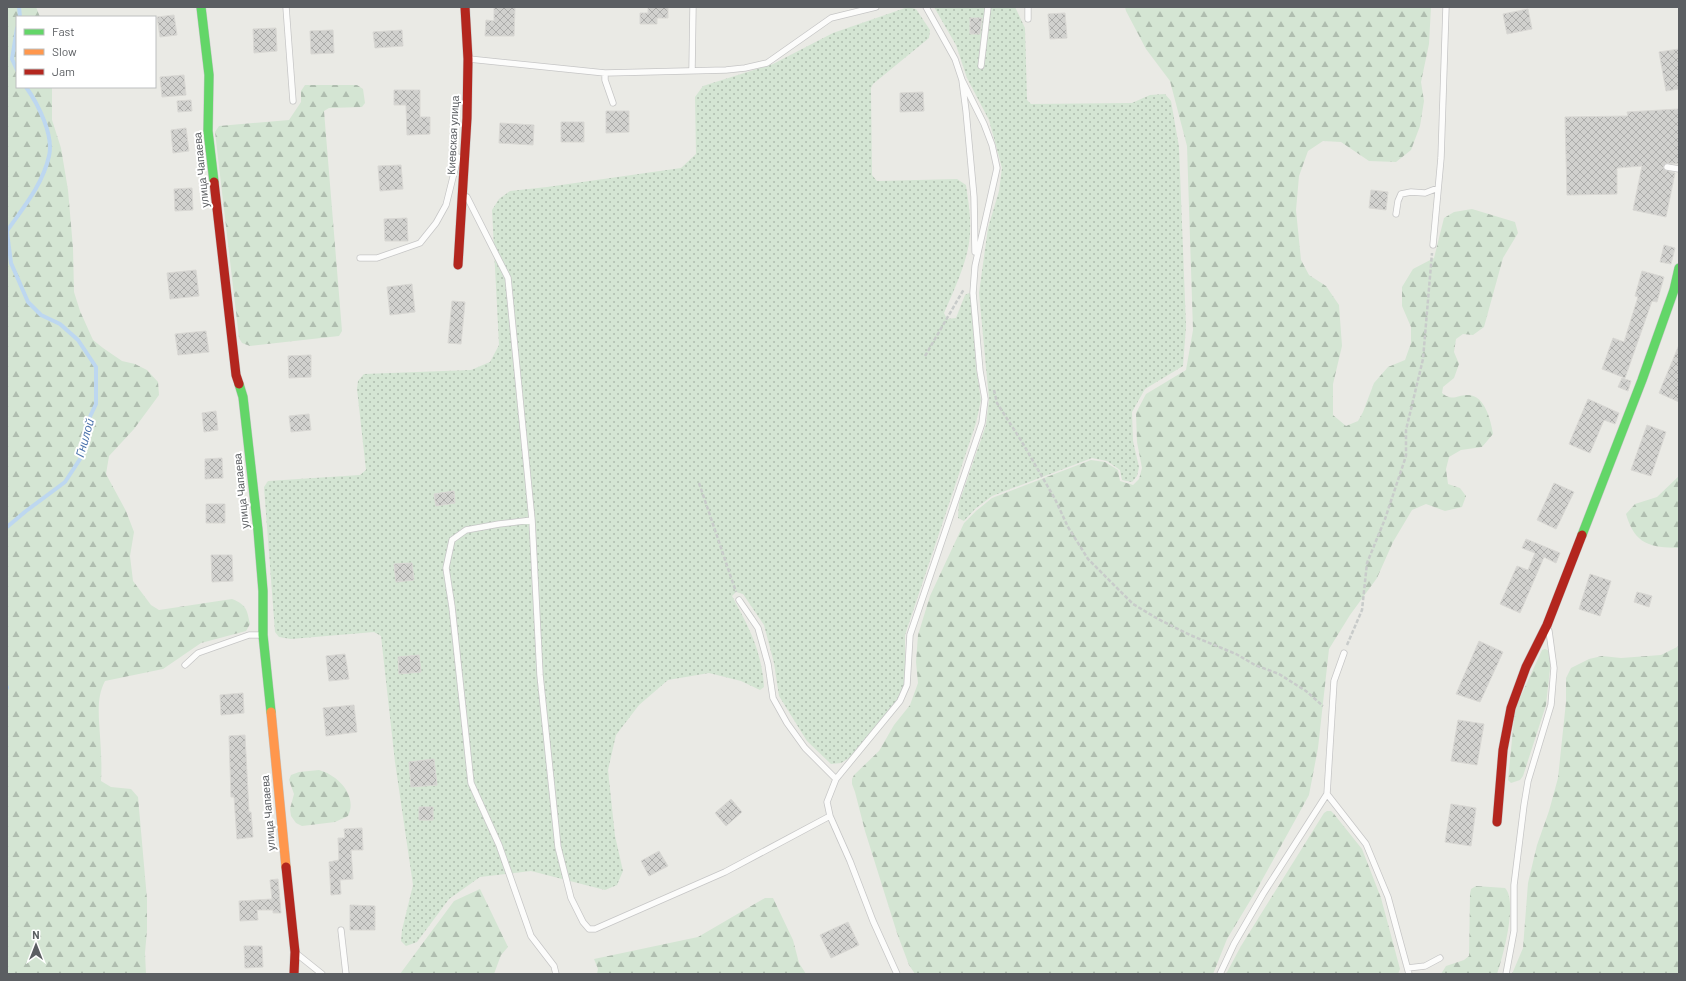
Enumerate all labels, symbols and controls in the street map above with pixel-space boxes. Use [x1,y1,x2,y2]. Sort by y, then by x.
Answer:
legend [16,16,156,88]
text: Fast [52,24,75,38]
text: Slow [52,44,77,58]
text: Jam [52,64,75,78]
street label: Киевская улица [444,94,461,175]
street label: улица Чапаева [190,131,211,208]
water label: Гнилой [72,417,96,459]
street label: улица Чапаева [230,452,251,529]
street label: улица Чапаева [258,774,277,851]
north arrow [16,925,56,965]
text: N [32,928,40,941]

